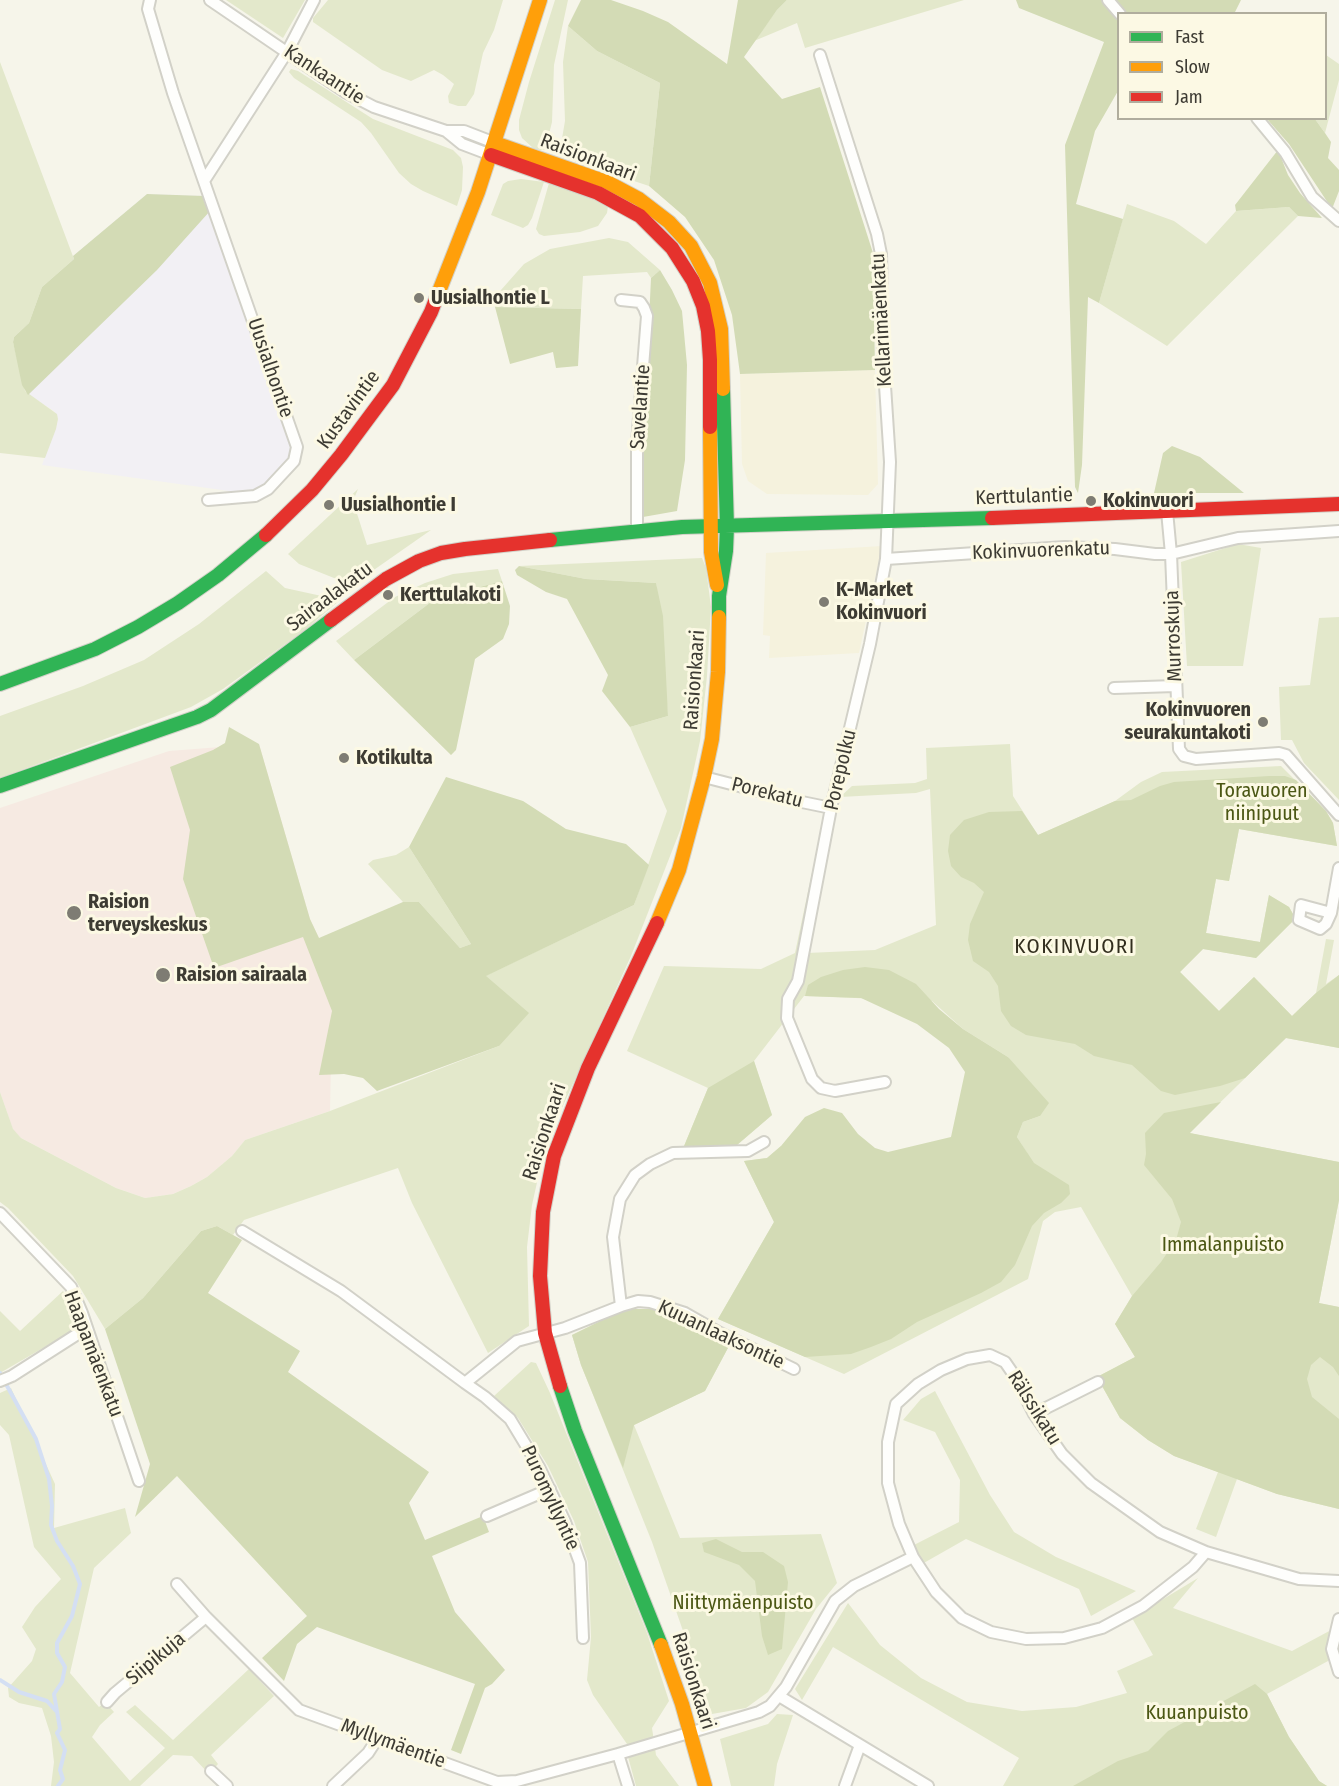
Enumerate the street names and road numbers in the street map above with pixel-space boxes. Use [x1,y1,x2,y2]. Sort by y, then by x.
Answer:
street label: Kankaantie [279,40,369,110]
street label: Raisionkaari [537,129,639,187]
street label: Kellarimäenkatu [867,253,897,387]
street label: Uusialhontie [242,315,298,421]
street label: Savelantie [626,364,656,450]
street label: Kustavintie [312,366,386,454]
street label: Kerttulantie [975,483,1073,511]
street label: Kokinvuorenkatu [972,537,1110,565]
street label: Sairaalakatu [282,557,378,637]
street label: Murroskuja [1160,590,1188,682]
street label: Raisionkaari [680,629,710,731]
street label: Porepolku [820,727,862,813]
street label: Porekatu [729,773,805,813]
street label: Raisionkaari [518,1080,572,1184]
street label: Haapamäenkatu [58,1287,128,1421]
street label: Kuuanlaaksontie [654,1295,788,1375]
street label: Rälssikatu [1002,1366,1066,1450]
street label: Puromyllyntie [515,1442,585,1554]
street label: Siipikuja [121,1627,191,1691]
street label: Raisionkaari [666,1629,720,1733]
street label: Myllymäentie [337,1714,449,1774]

